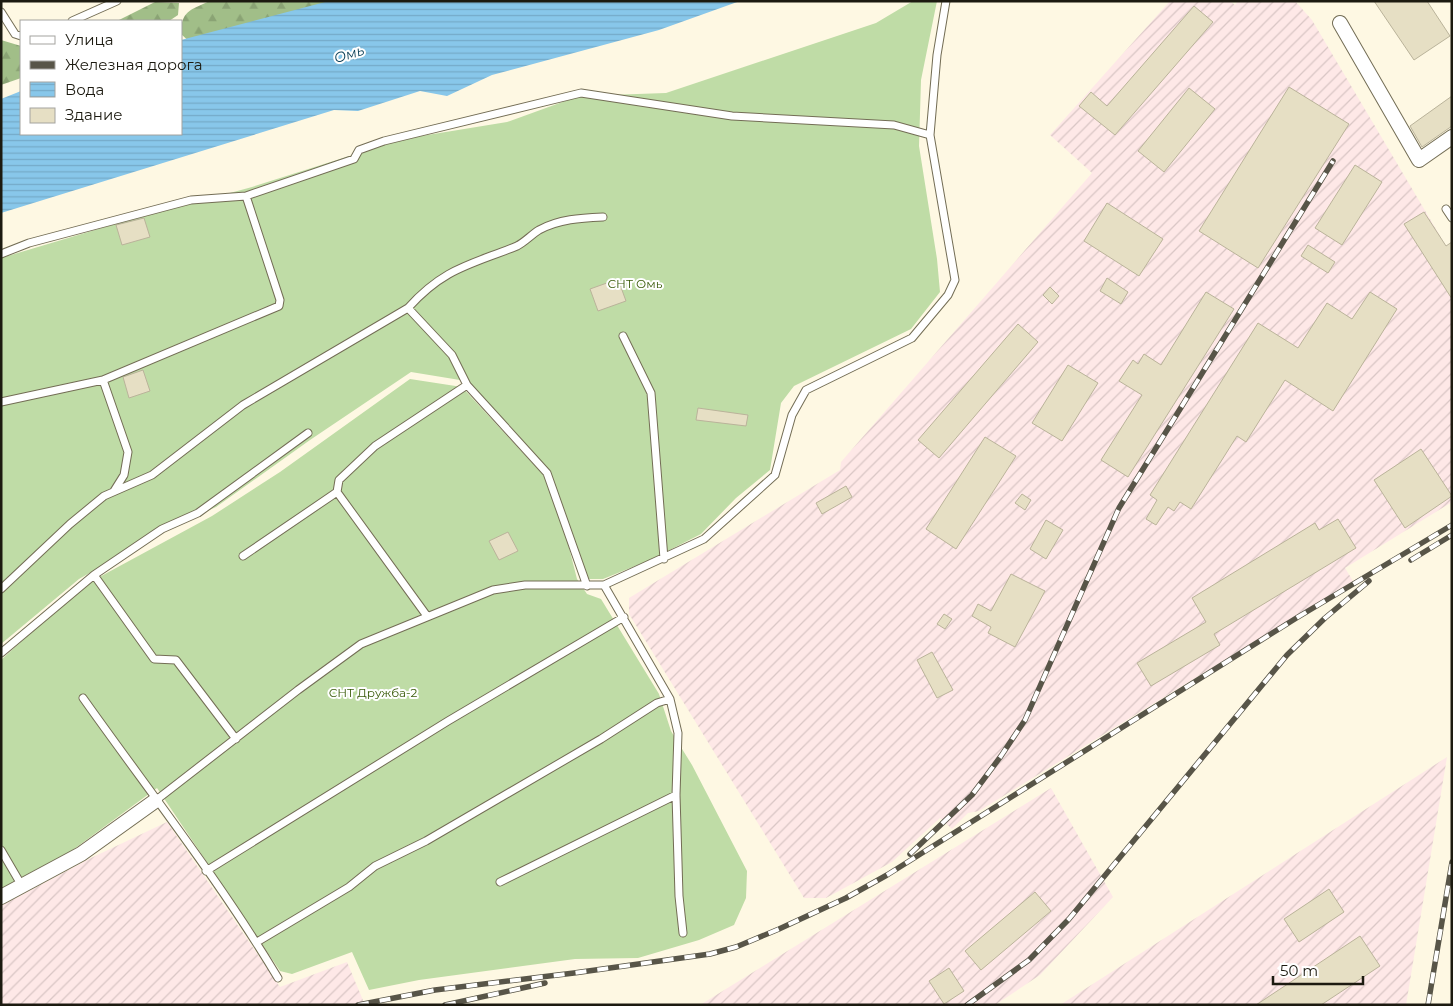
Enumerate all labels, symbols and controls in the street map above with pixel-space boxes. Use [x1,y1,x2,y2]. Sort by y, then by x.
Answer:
legend [20,20,182,135]
text: Улица [65,30,113,49]
water label: Омь [332,41,367,67]
text: Железная дорога [65,55,202,74]
text: Вода [65,80,104,99]
text: Здание [65,105,123,124]
park label: СНТ Омь [607,276,663,291]
park label: СНТ Дружба-2 [329,685,418,700]
scale bar [1273,954,1363,986]
text: 50 m [1280,961,1318,980]

